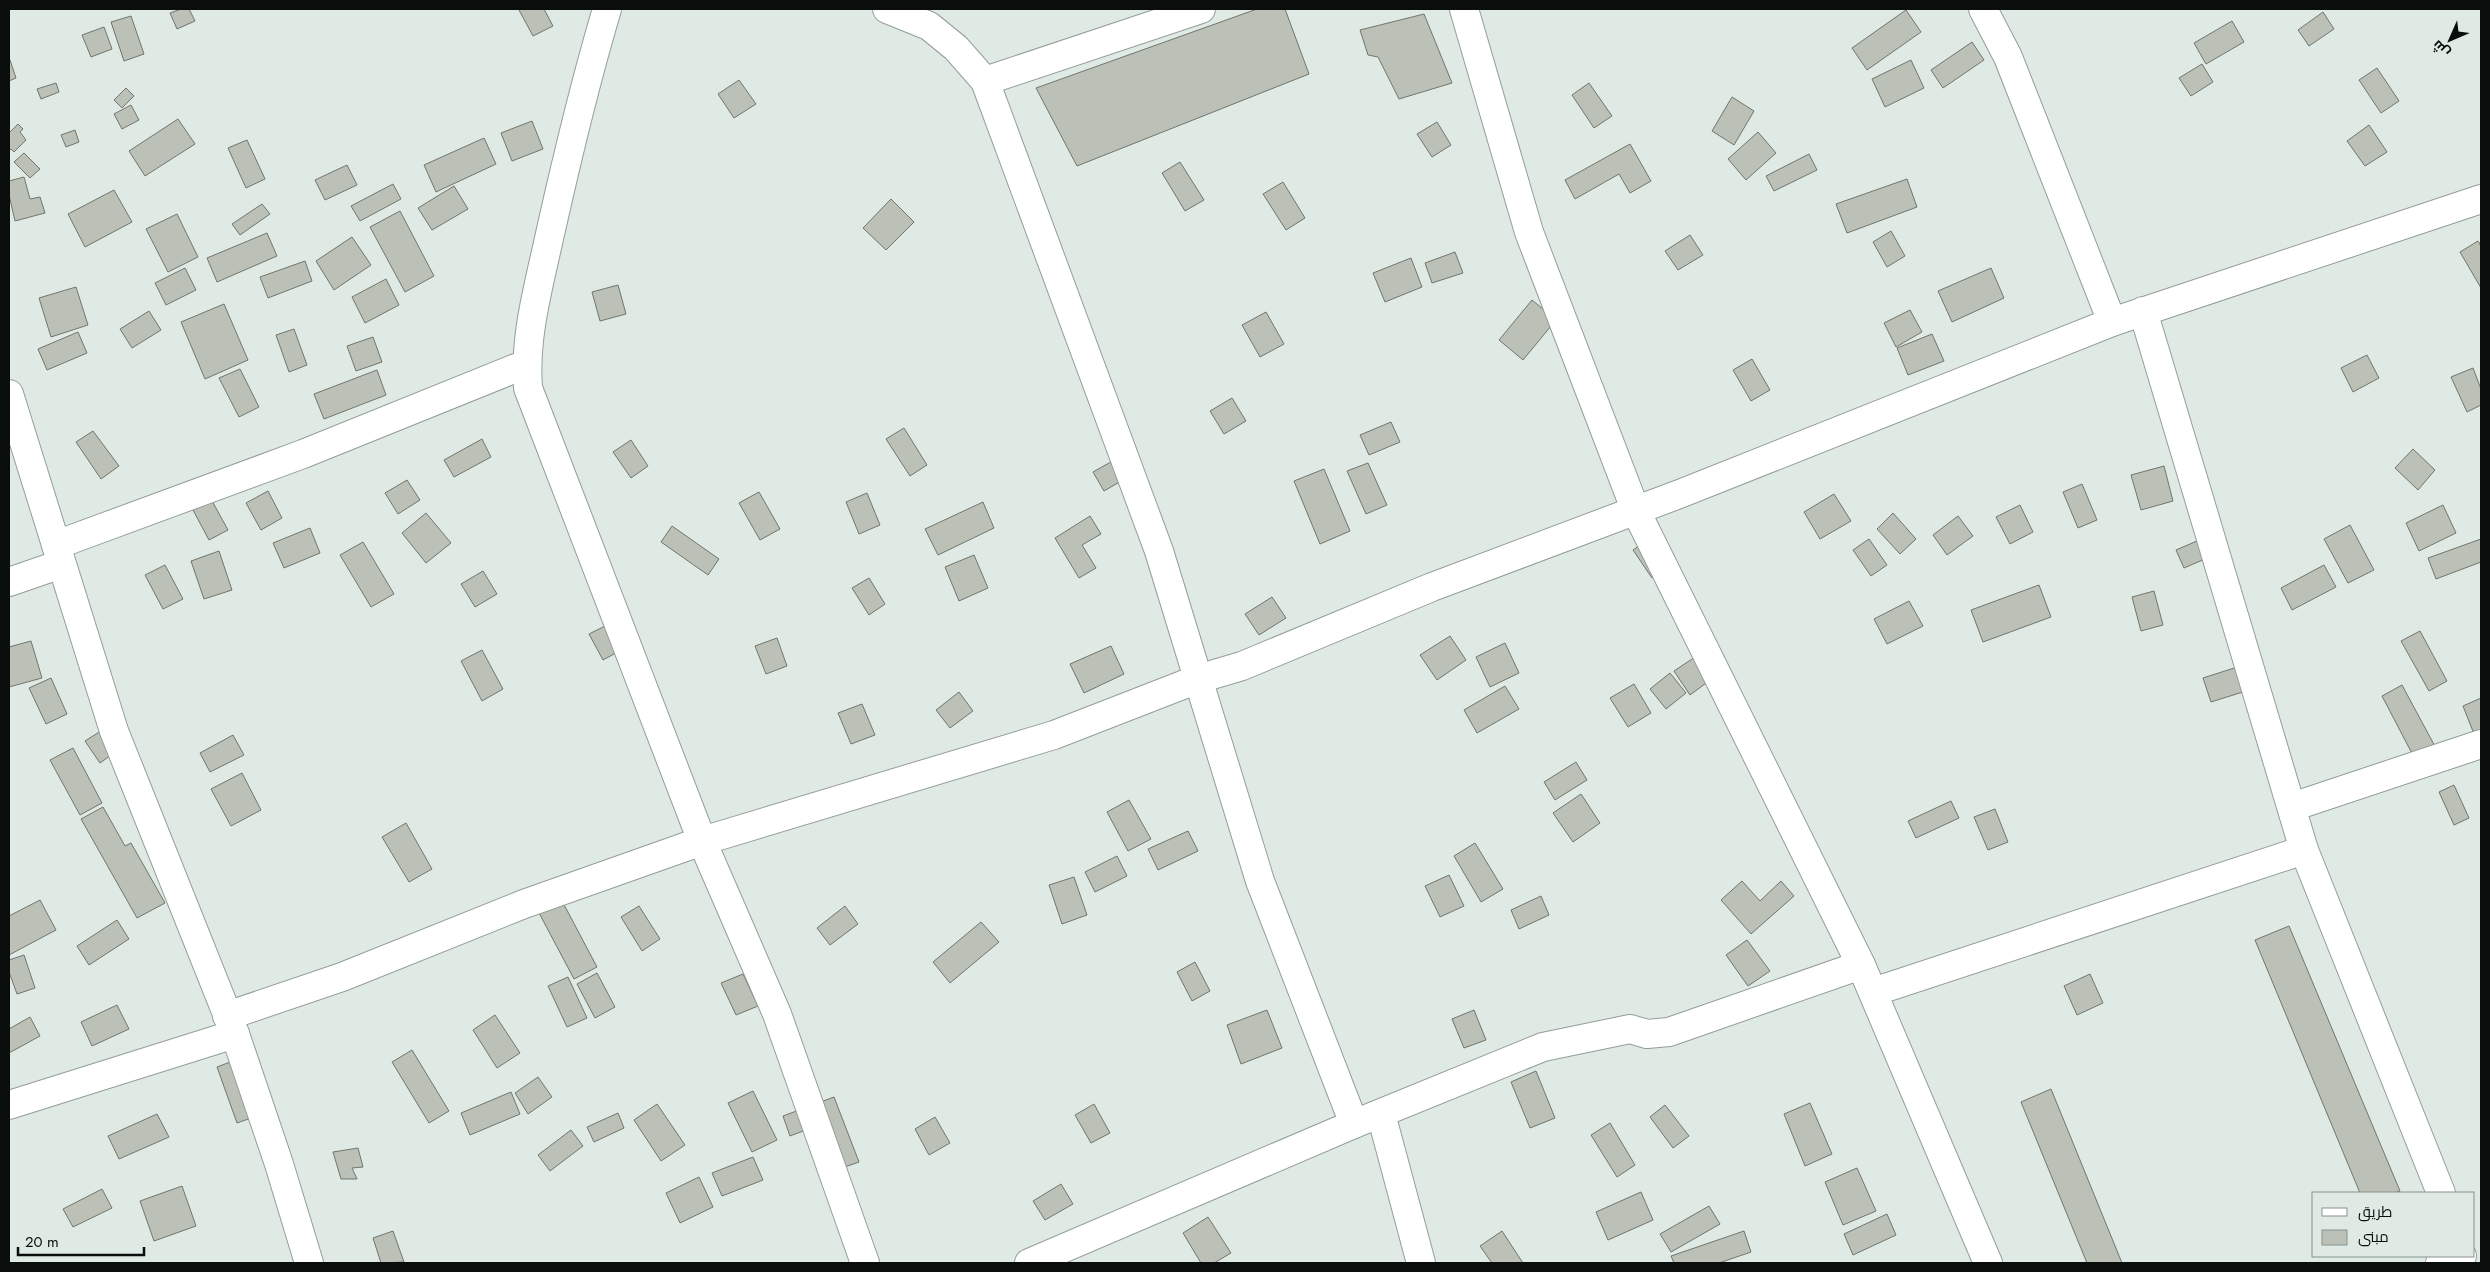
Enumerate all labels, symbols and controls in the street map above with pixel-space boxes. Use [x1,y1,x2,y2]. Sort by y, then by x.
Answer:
north arrow [2425,15,2475,65]
text: ش [2427,36,2454,63]
legend [2312,1192,2475,1257]
text: طريق [2358,1201,2392,1223]
scale bar [18,1224,144,1256]
text: مبنى [2358,1226,2389,1248]
text: 20 m [25,1231,59,1253]

